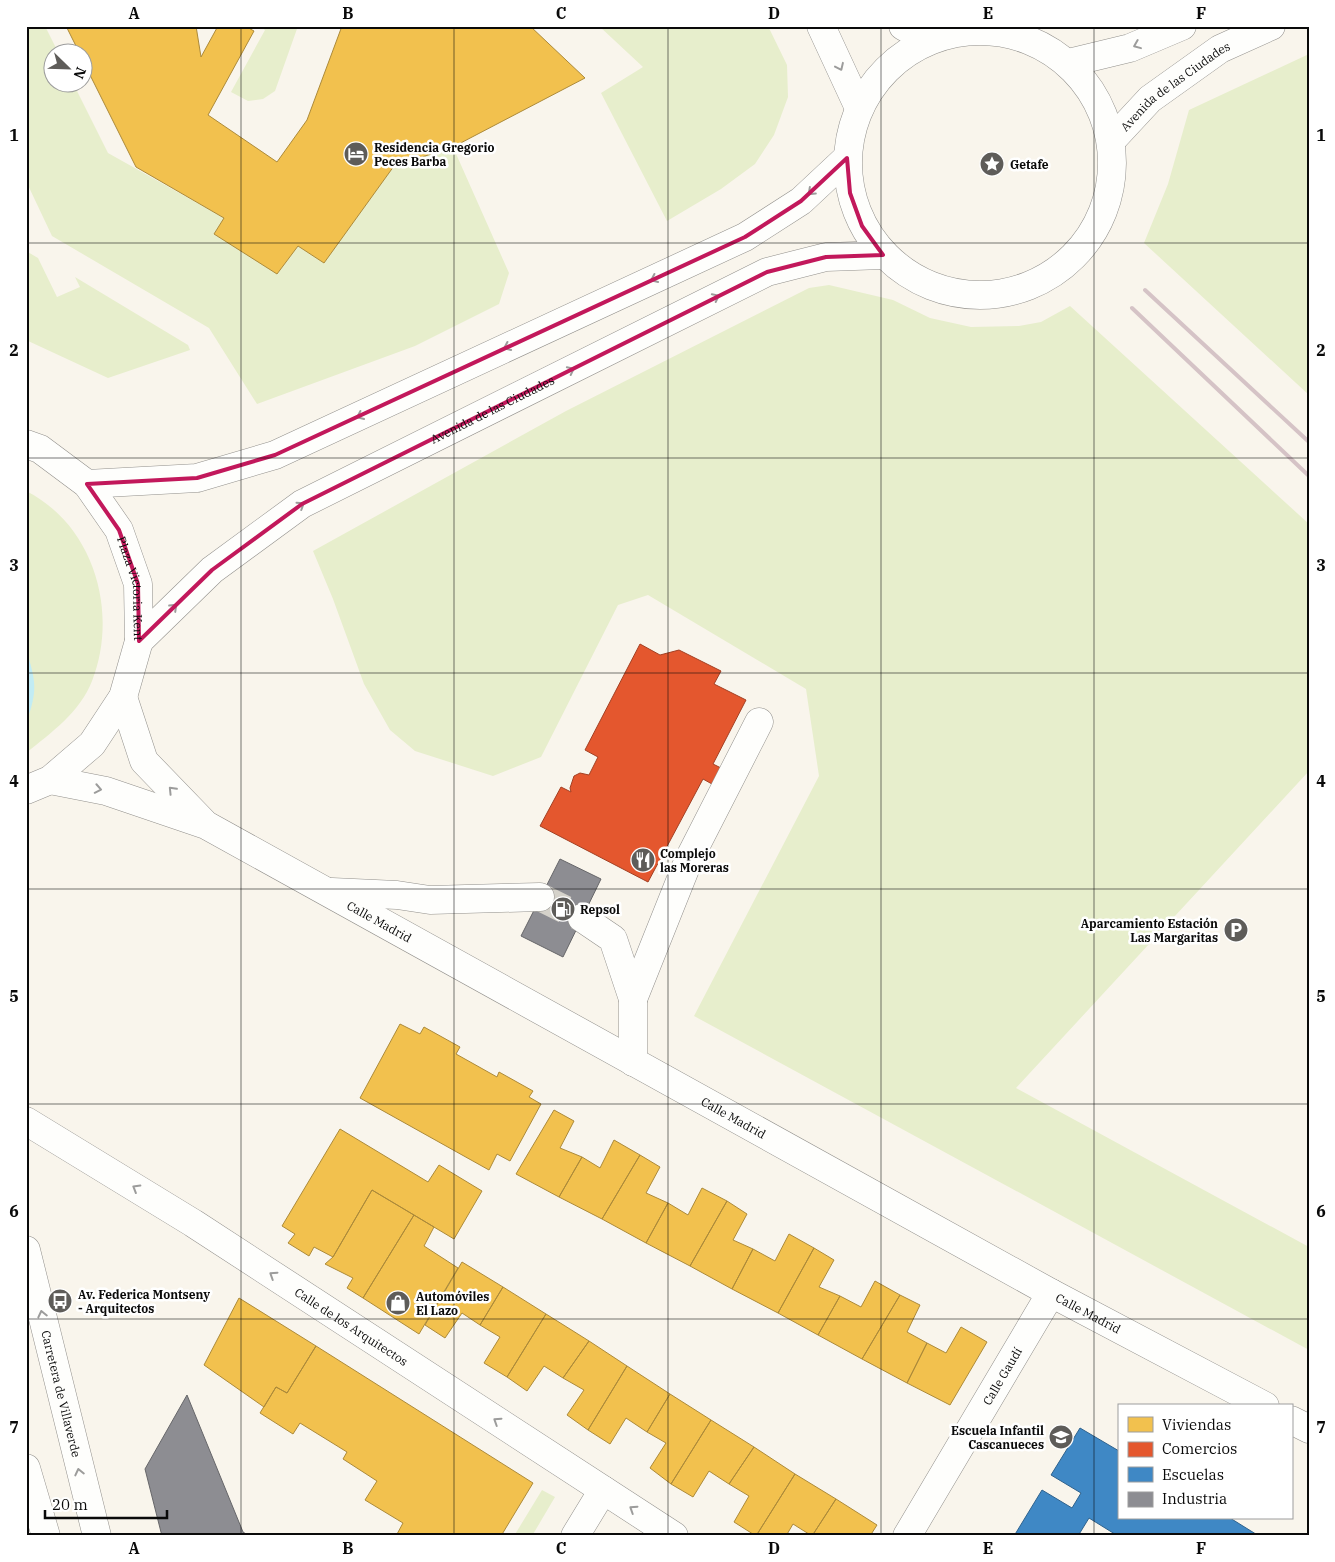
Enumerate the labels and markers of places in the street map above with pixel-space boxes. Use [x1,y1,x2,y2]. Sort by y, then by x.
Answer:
place label: Residencia Gregorio Peces Barba [374,140,494,169]
hotel icon: Residencia Gregorio Peces Barba [343,141,369,167]
place icon: Getafe [979,151,1005,177]
place label: Getafe [1010,157,1049,172]
place label: Complejo las Moreras [660,846,729,875]
restaurant icon: Complejo las Moreras [630,847,656,873]
fuel station icon: Repsol [550,896,576,922]
place label: Repsol [580,902,620,917]
place label: Aparcamiento Estación Las Margaritas [1081,916,1218,945]
parking icon: Aparcamiento Estación Las Margaritas [1223,917,1249,943]
place label: Av. Federica Montseny - Arquitectos [78,1287,210,1316]
bus stop icon: Av. Federica Montseny - Arquitectos [47,1288,73,1314]
place label: Automóviles El Lazo [416,1289,489,1318]
shop icon: Automóviles El Lazo [385,1290,411,1316]
place label: Escuela Infantil Cascanueces [951,1423,1044,1452]
school or university icon: Escuela Infantil Cascanueces [1048,1424,1074,1450]

